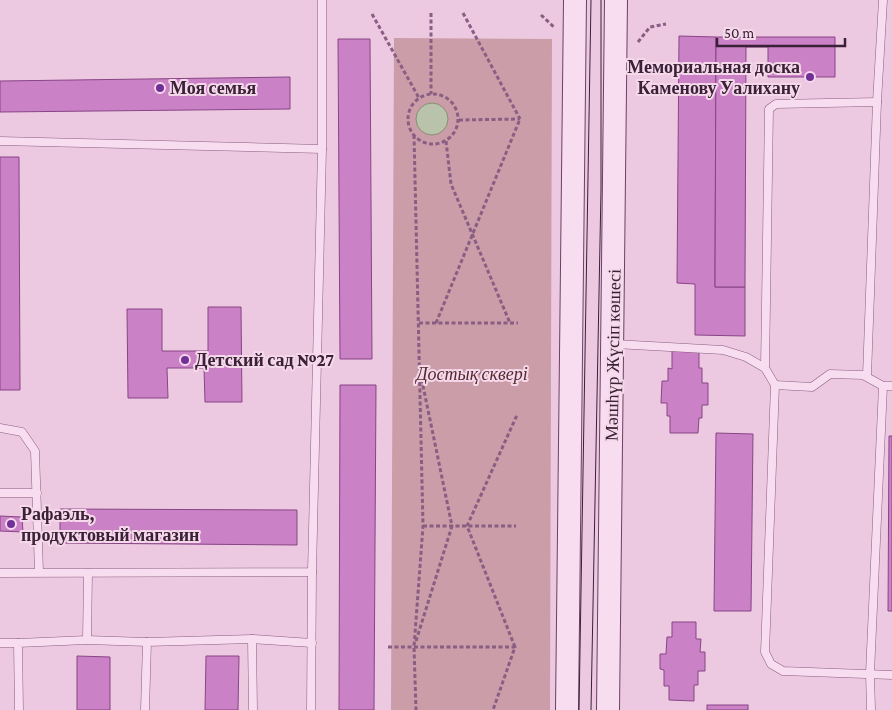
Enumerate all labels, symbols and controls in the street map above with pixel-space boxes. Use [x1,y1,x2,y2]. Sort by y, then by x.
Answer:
scale bar [717,15,844,47]
text: 50 m [724,25,754,41]
place label: Мемориальная доска Каменову Уалихану [627,57,800,98]
marker: Мемориальная доска Каменову Уалихану [804,71,816,83]
place label: Моя семья [170,78,257,98]
marker: Моя семья [154,82,166,94]
street label: Мәшһүр Жүсіп көшесі [601,269,625,441]
place label: Детский сад №27 [195,350,334,370]
marker: Детский сад №27 [179,354,191,366]
park label: Достық сквері [414,364,528,384]
place label: Рафаэль, продуктовый магазин [21,504,199,545]
marker: Рафаэль, продуктовый магазин [5,518,17,530]

